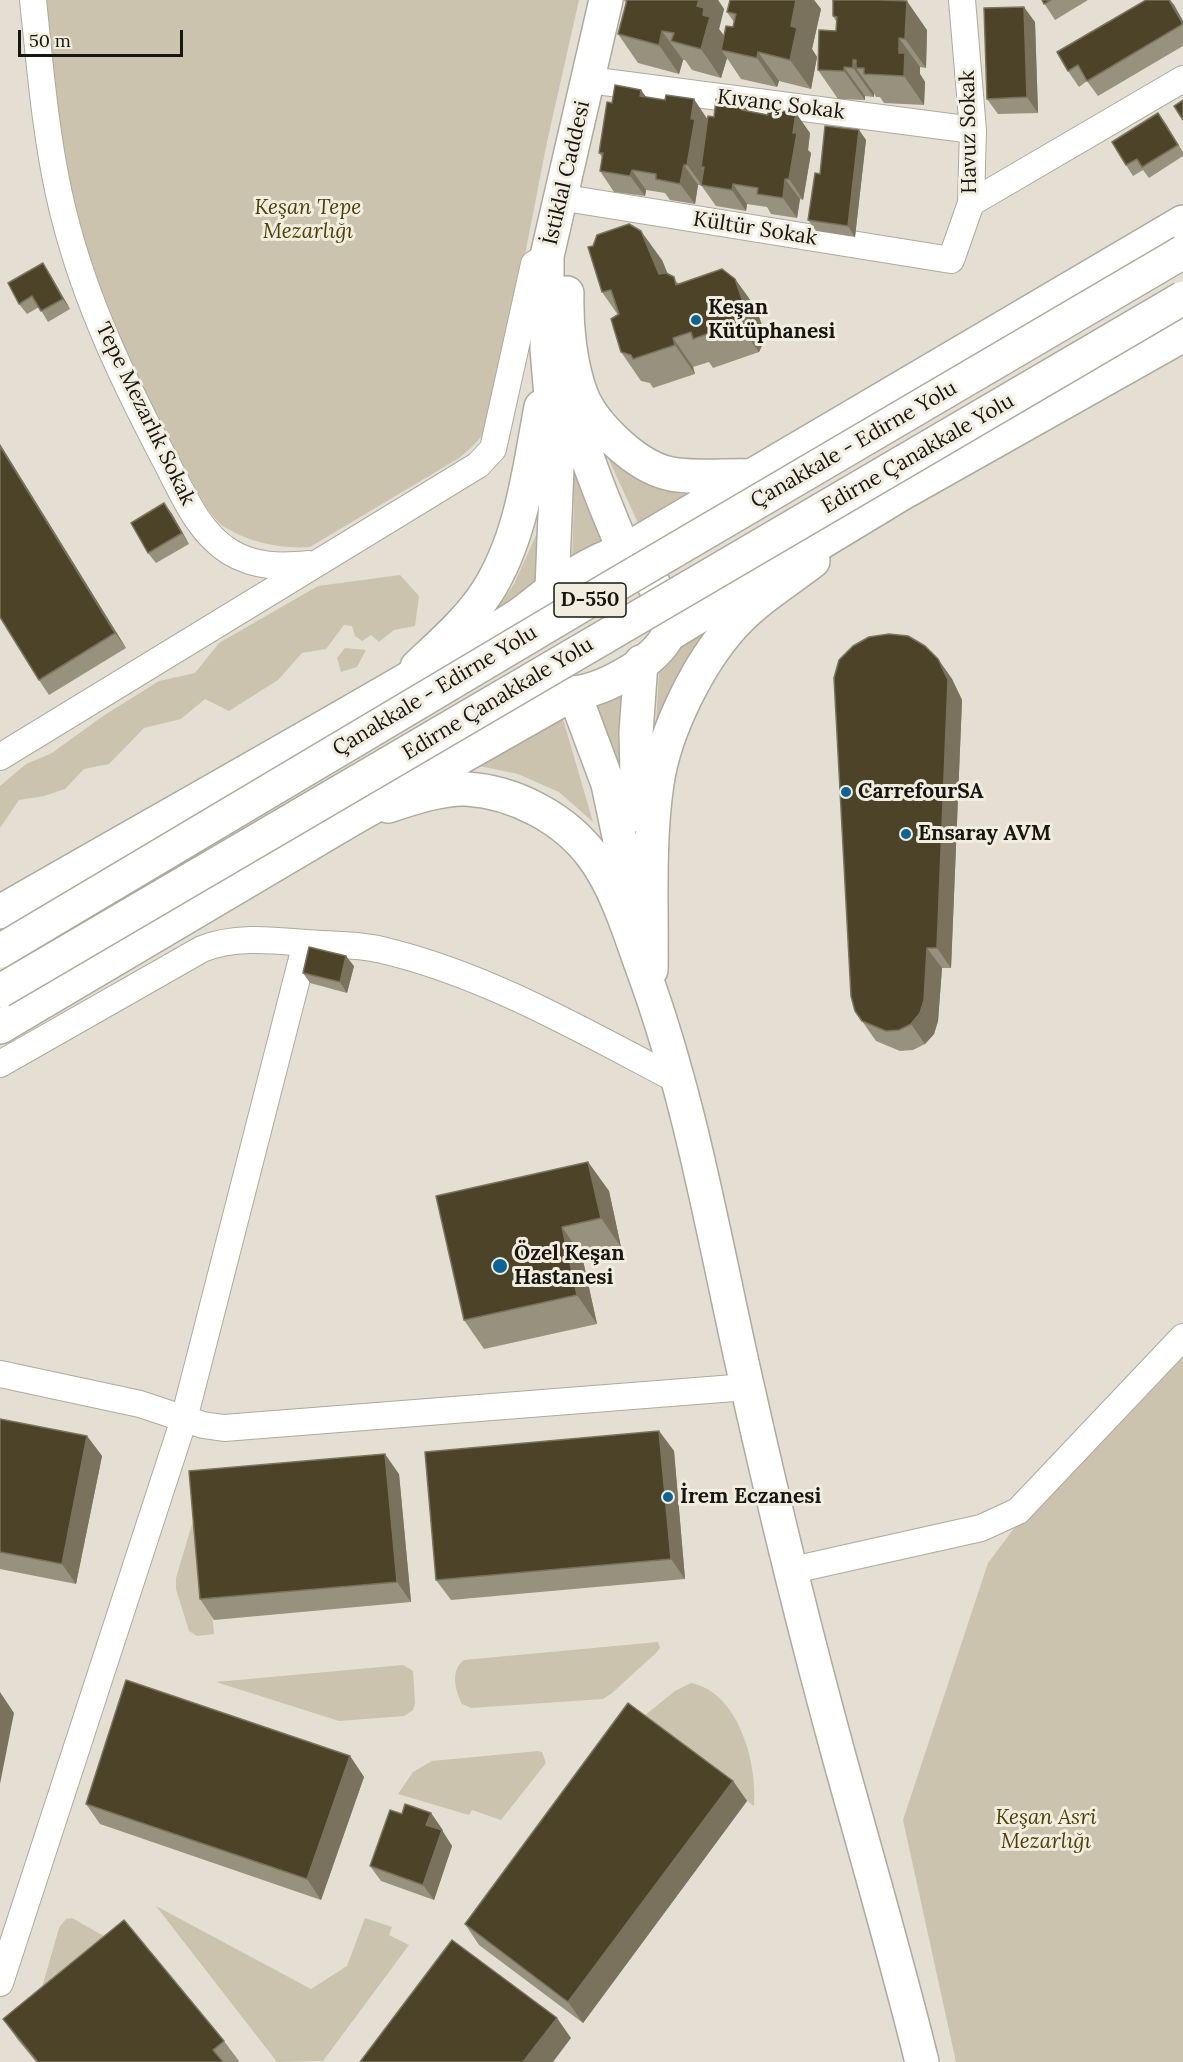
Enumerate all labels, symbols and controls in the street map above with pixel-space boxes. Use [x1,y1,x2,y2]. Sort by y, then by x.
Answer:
scale bar [21,18,186,56]
text: 50 m [29,29,71,52]
street label: Havuz Sokak [955,70,983,194]
street label: Kıvanç Sokak [716,85,846,125]
street label: İstiklal Caddesi [538,98,596,248]
park label: Keşan Tepe Mezarlığı [255,195,361,245]
street label: Kültür Sokak [691,207,819,251]
place label: Keşan Kütüphanesi [708,295,835,345]
marker: Keşan Kütüphanesi [689,313,703,327]
street label: Tepe Mezarlık Sokak [90,318,200,510]
street label: Çanakkale - Edirne Yolu [747,376,961,514]
street label: Edirne Çanakkale Yolu [817,389,1019,519]
road number: D-550 [554,583,626,617]
street label: Çanakkale - Edirne Yolu [328,620,542,762]
street label: Edirne Çanakkale Yolu [398,632,598,766]
place label: CarrefourSA [858,779,984,805]
marker: CarrefourSA [839,785,853,799]
place label: Ensaray AVM [918,821,1051,847]
marker: Ensaray AVM [899,827,913,841]
place label: Özel Keşan Hastanesi [514,1241,625,1291]
marker: Özel Keşan Hastanesi [491,1257,509,1275]
place label: İrem Eczanesi [680,1484,821,1510]
marker: İrem Eczanesi [661,1490,675,1504]
park label: Keşan Asri Mezarlığı [996,1805,1096,1855]

